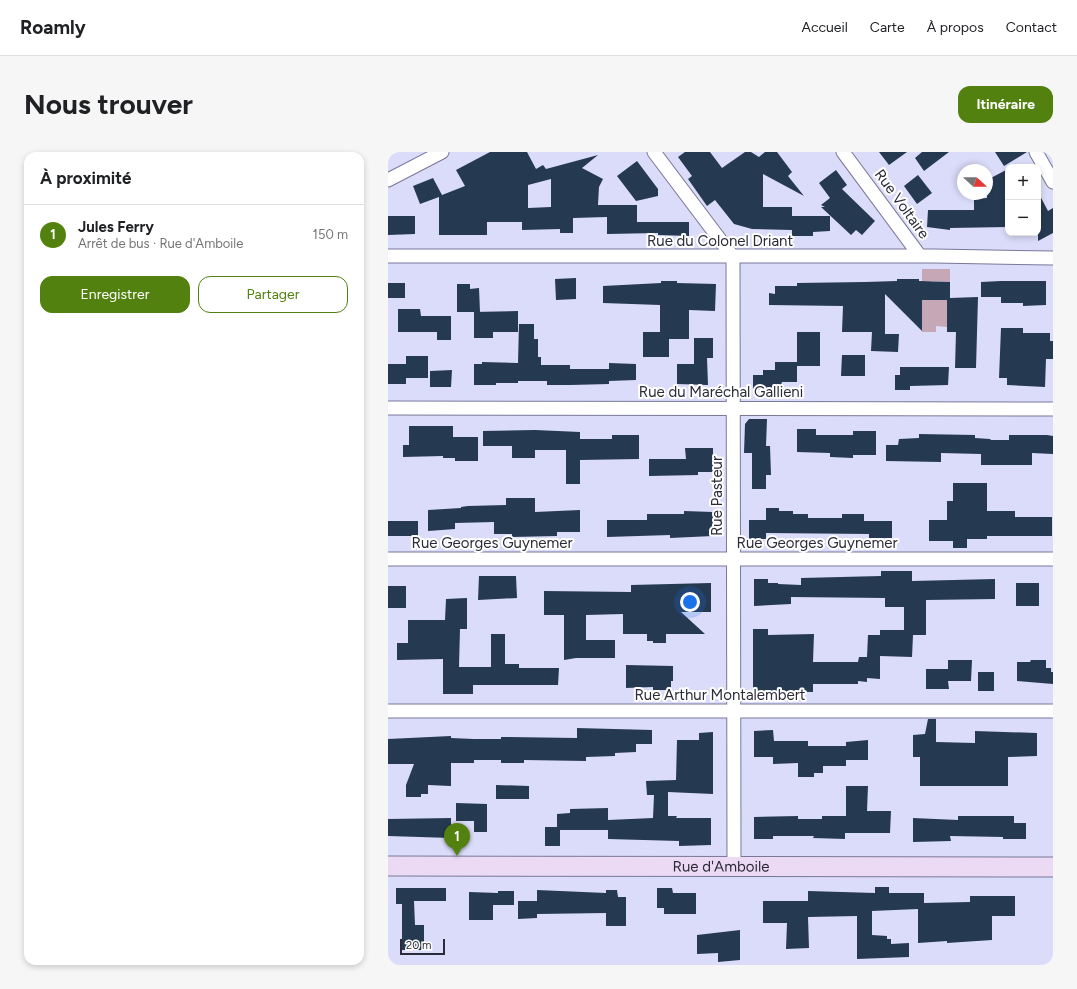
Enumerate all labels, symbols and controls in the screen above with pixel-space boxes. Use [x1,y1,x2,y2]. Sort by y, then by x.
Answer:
text: Roamly [20,16,86,39]
text: Accueil [802,19,848,36]
text: Carte [870,19,905,36]
text: À propos [927,19,984,36]
text: Contact [1006,19,1057,36]
button: Itinéraire [958,86,1053,123]
text: Nous trouver [24,87,193,121]
north arrow [957,164,993,200]
map controls [1005,164,1041,236]
button: + [1005,164,1041,200]
street label: Rue Voltaire [871,166,933,242]
text: À proximité [40,168,131,188]
button: − [1005,200,1041,236]
text: Jules Ferry [78,218,154,236]
text: 1 [50,227,56,242]
text: 150 m [313,227,348,242]
street label: Rue du Colonel Driant [647,232,793,250]
text: Arrêt de bus · Rue d'Amboile [78,236,243,251]
button: Enregistrer [40,276,190,313]
button: Partager [198,276,348,313]
street label: Rue du Maréchal Gallieni [639,383,803,401]
street label: Rue Pasteur [708,456,726,536]
street label: Rue Georges Guynemer [412,534,572,552]
street label: Rue Georges Guynemer [737,534,897,552]
your location [680,592,700,612]
street label: Rue Arthur Montalembert [634,686,806,704]
pin: 1 [444,823,470,856]
street label: Rue d'Amboile [673,857,769,876]
scale bar [400,937,445,956]
text: 20 m [406,939,431,952]

